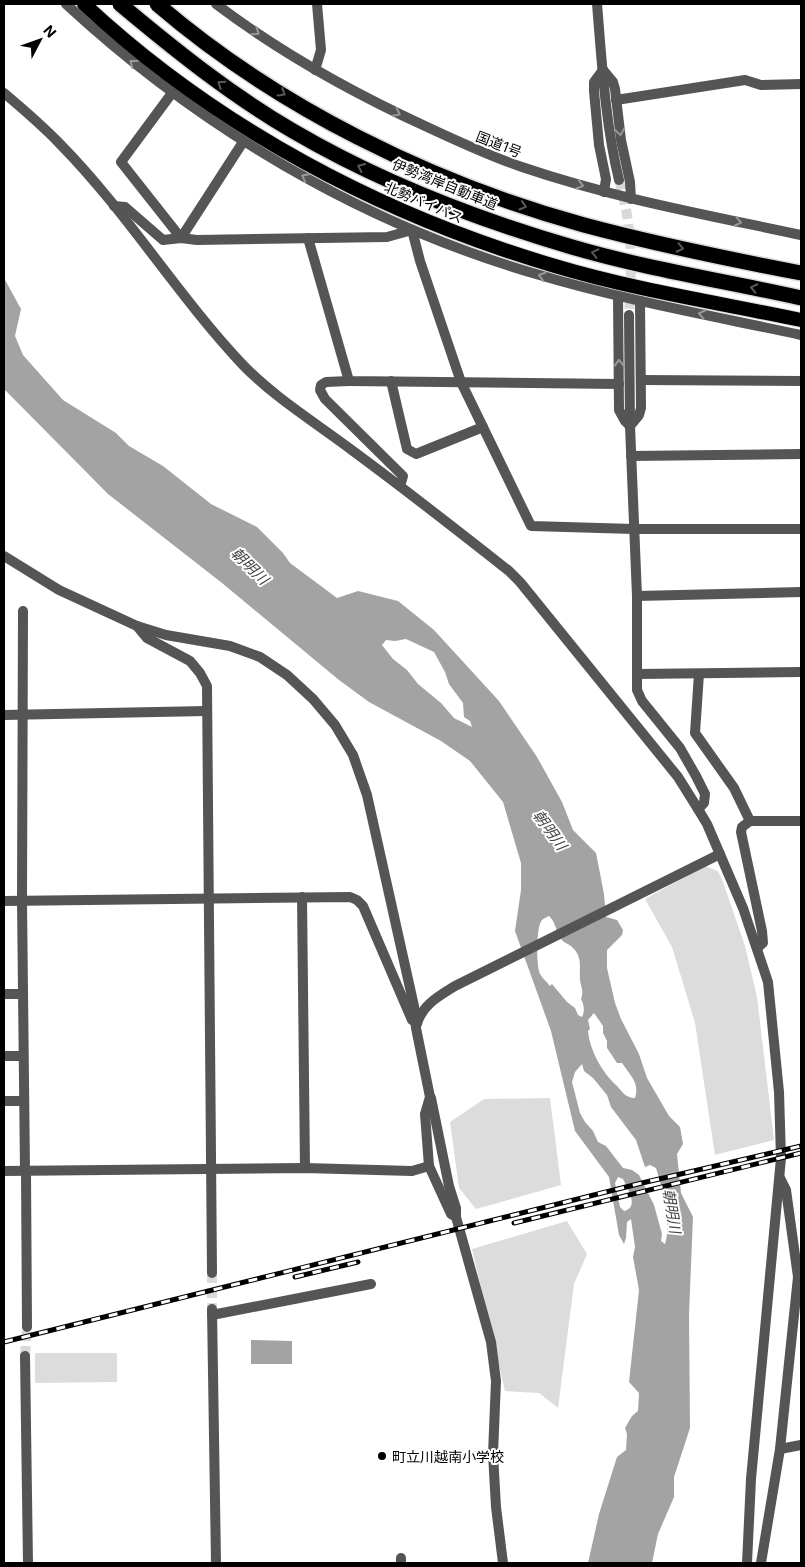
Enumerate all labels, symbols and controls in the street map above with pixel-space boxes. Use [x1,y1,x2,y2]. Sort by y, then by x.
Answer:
north arrow [15,15,65,65]
text: N [40,22,60,41]
one-way arrow [250,26,260,35]
one-way arrow [130,60,139,68]
one-way arrow [217,81,227,90]
one-way arrow [276,87,285,97]
one-way arrow [392,107,401,117]
street label: 国道1号 [474,128,524,160]
one-way arrow [614,128,625,136]
street label: 伊勢湾岸自動車道 [390,155,500,213]
one-way arrow [357,162,366,173]
one-way arrow [302,173,311,183]
street label: 北勢バイパス [382,178,466,226]
one-way arrow [576,180,584,190]
one-way arrow [519,200,527,210]
one-way arrow [734,216,743,227]
one-way arrow [676,242,685,253]
one-way arrow [590,248,599,259]
one-way arrow [538,271,547,282]
one-way arrow [749,283,758,293]
one-way arrow [698,309,707,320]
one-way arrow [613,359,624,367]
water label: 朝明川 [227,544,274,590]
water label: 朝明川 [529,806,572,855]
water label: 朝明川 [659,1187,685,1237]
place label: 町立川越南小学校 [392,1448,504,1465]
marker: 町立川越南小学校 [376,1450,388,1462]

